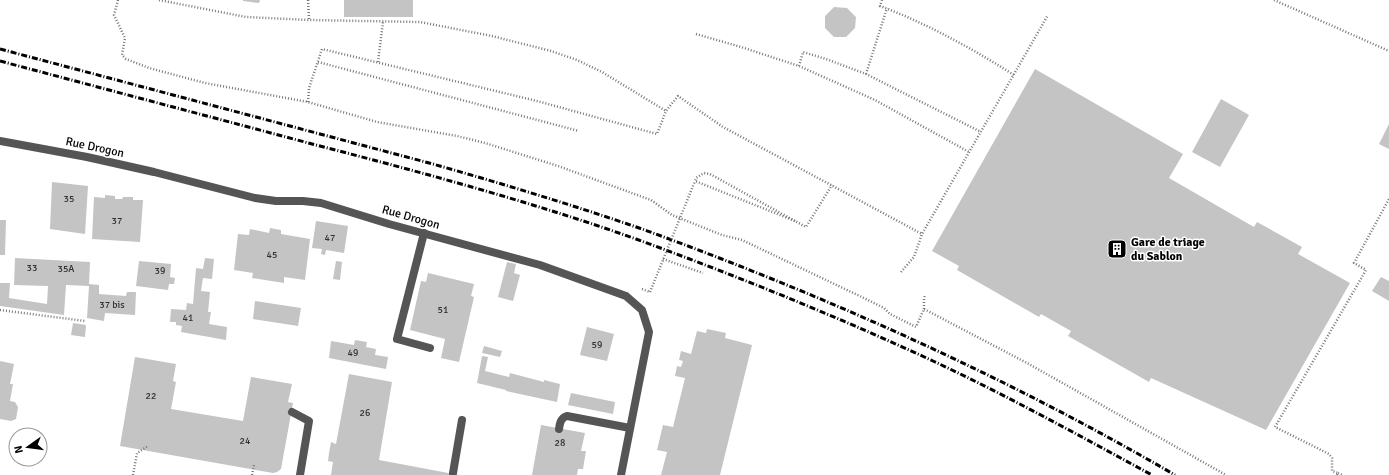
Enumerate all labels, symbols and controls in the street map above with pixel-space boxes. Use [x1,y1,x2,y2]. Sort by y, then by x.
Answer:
street label: Rue Drogon [64,134,126,161]
house number: 35 [64,193,74,205]
street label: Rue Drogon [380,202,442,233]
house number: 37 [112,215,122,227]
house number: 47 [325,232,335,244]
place label: Gare de triage du Sablon [1131,235,1205,264]
building icon: Gare de triage du Sablon [1106,238,1128,260]
house number: 45 [267,249,277,261]
house number: 33 [27,262,37,274]
house number: 35A [58,263,74,275]
house number: 39 [155,265,165,277]
house number: 37 bis [99,299,125,311]
house number: 51 [438,304,448,316]
house number: 41 [183,312,193,324]
house number: 59 [592,339,602,351]
house number: 49 [348,347,358,359]
house number: 22 [146,390,156,402]
house number: 26 [360,407,370,419]
north arrow [8,427,48,467]
house number: 24 [240,435,251,447]
house number: 28 [555,437,565,449]
text: N [12,444,26,455]

